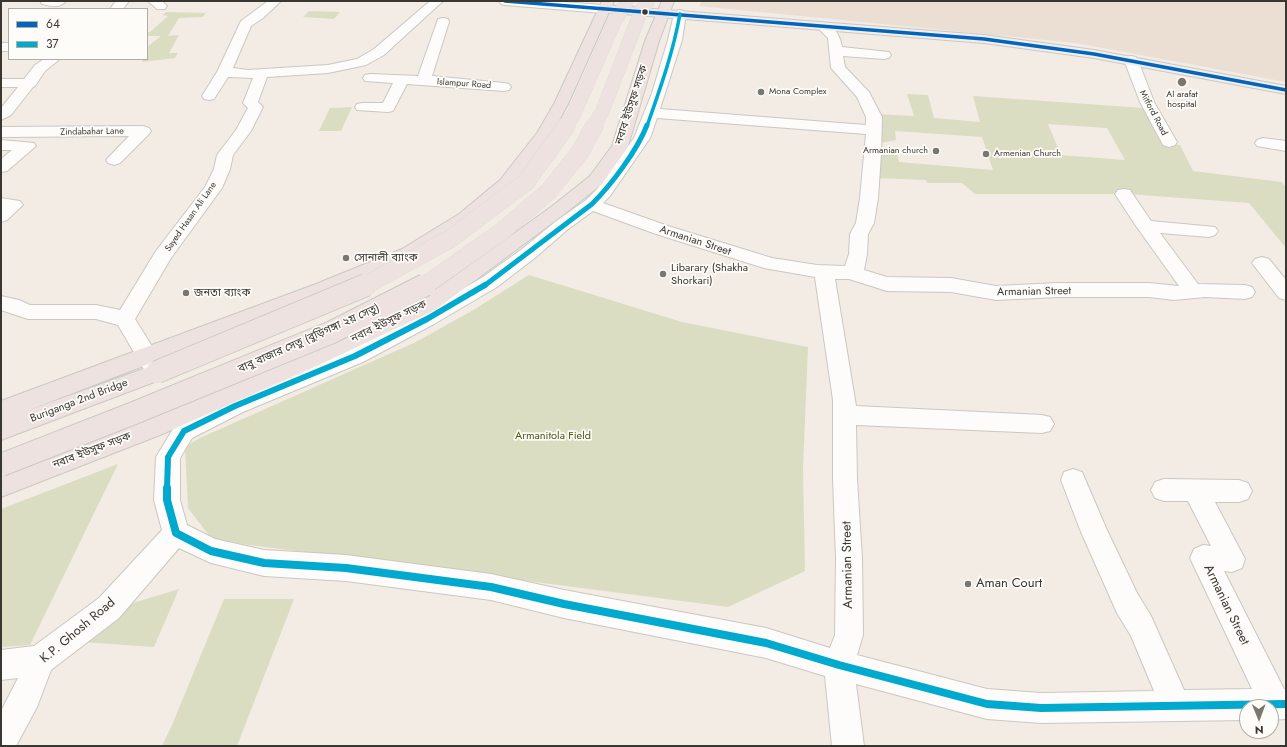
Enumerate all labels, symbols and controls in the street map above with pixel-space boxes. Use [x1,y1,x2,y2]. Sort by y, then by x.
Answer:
unlabelled marker [640,7,650,17]
legend [8,8,148,60]
text: 64 [46,15,60,33]
text: 37 [46,35,59,53]
street label: নবাব ইউসুফ সড়ক [613,64,651,146]
marker: Al arafat hospital [1176,76,1188,88]
street label: Islampur Road [437,77,491,91]
marker: Mona Complex [756,87,766,97]
place label: Mona Complex [769,87,827,97]
street label: Mitford Road [1137,89,1169,137]
place label: Al arafat hospital [1166,90,1198,111]
street label: Zindabahar Lane [60,126,124,138]
place label: Armanian church [863,146,928,156]
marker: Armanian church [931,146,941,156]
marker: Armenian Church [981,149,991,159]
place label: Armenian Church [994,149,1061,159]
street label: Sayed Hasan Ali Lane [163,180,219,254]
street label: Armanian Street [658,223,732,259]
place label: সোনালী ব্যাংক [354,251,418,265]
marker: সোনালী ব্যাংক [341,253,351,263]
place label: Libarary (Shakha Shorkari) [671,261,748,287]
marker: Libarary (Shakha Shorkari) [658,269,668,279]
street label: Armanian Street [997,285,1071,299]
place label: জনতা ব্যাংক [194,286,250,300]
marker: জনতা ব্যাংক [181,288,191,298]
street label: নবাব ইউসুফ সড়ক [349,298,429,346]
street label: বাবু বাজার সেতু (বুড়িগঙ্গা ২য় সেতু) [236,302,382,376]
street label: Buriganga 2nd Bridge [28,376,130,426]
park label: Armanitola Field [515,429,591,443]
street label: নবাব ইউসুফ সড়ক [51,430,133,472]
street label: Armanian Street [839,521,857,609]
street label: Armanian Street [1200,562,1252,648]
place label: Aman Court [976,576,1042,592]
marker: Aman Court [963,579,973,589]
street label: K.P. Ghosh Road [37,595,119,667]
north arrow [1239,699,1279,739]
text: N [1255,722,1264,738]

